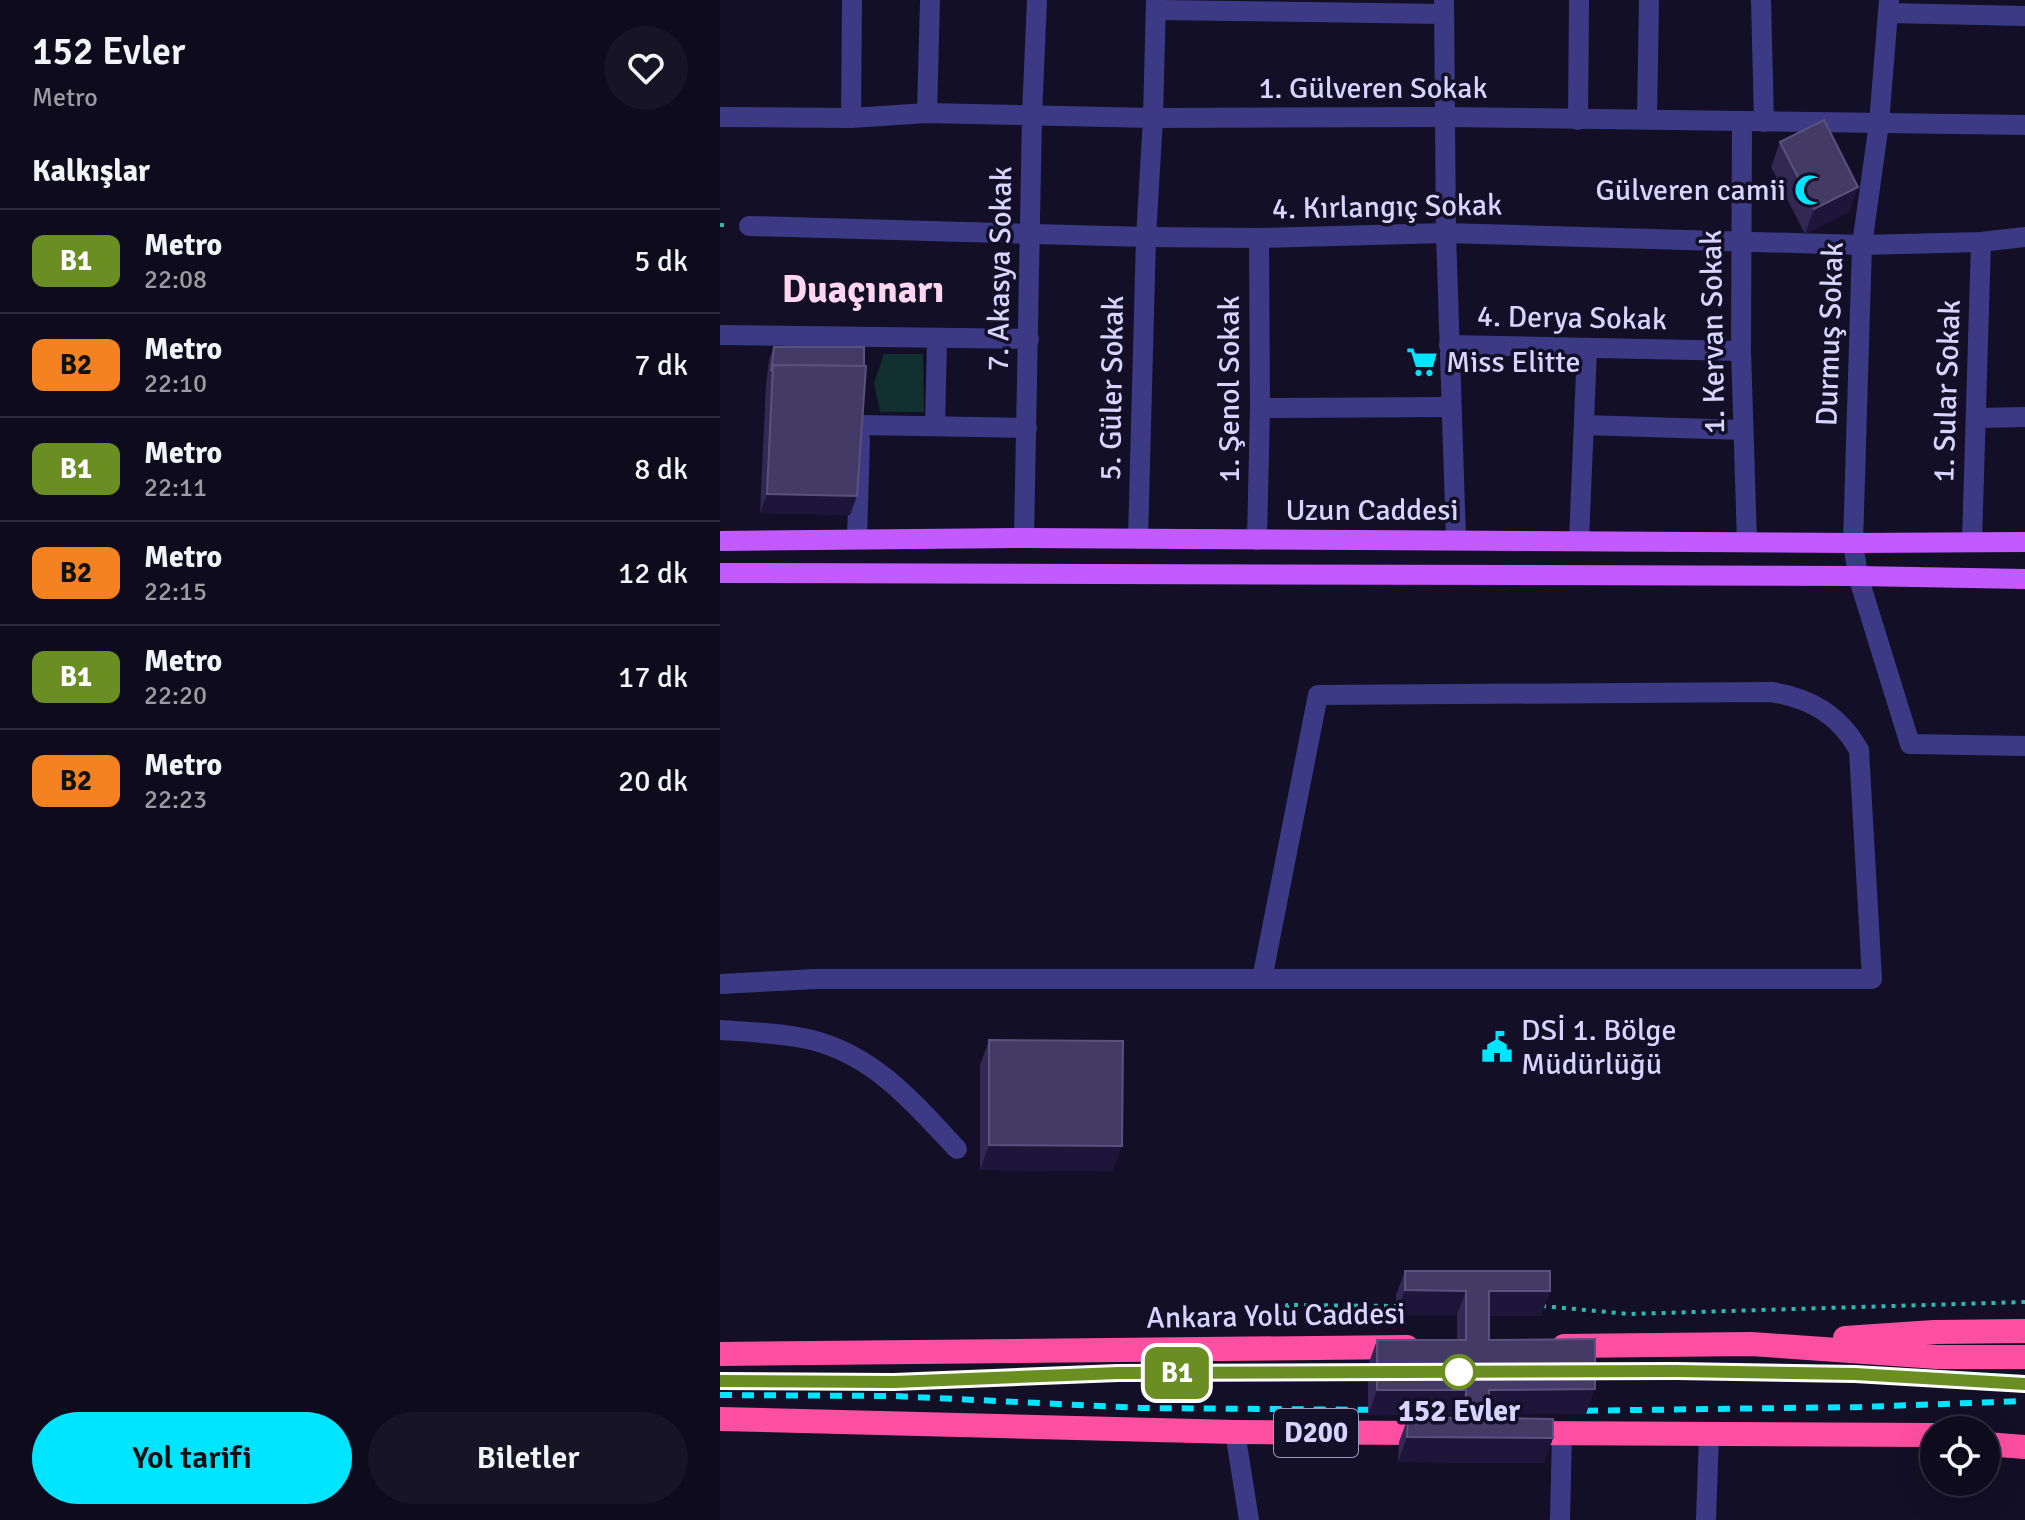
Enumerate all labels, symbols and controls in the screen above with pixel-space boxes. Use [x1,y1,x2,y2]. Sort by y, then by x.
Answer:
button: heart [604,26,688,110]
text: 152 Evler [32,28,185,75]
street label: 1. Gülveren Sokak [1258,70,1488,107]
text: Metro [32,82,98,114]
text: Kalkışlar [32,153,150,190]
street label: 7. Akasya Sokak [980,166,1020,372]
place label: Gülveren camii [1596,172,1786,209]
mosque icon: Gülveren camii [1793,173,1827,207]
street label: 4. Kırlangıç Sokak [1272,186,1502,228]
text: Metro [144,227,222,264]
street label: 1. Kervan Sokak [1693,230,1733,434]
street label: Durmuş Sokak [1808,241,1852,427]
text: 5 dk [634,243,688,280]
text: B1 [60,244,92,278]
text: 22:08 [144,264,207,296]
district label: Duaçınarı [782,266,944,313]
street label: 5. Güler Sokak [1092,295,1132,481]
street label: 1. Şenol Sokak [1211,295,1248,483]
street label: 4. Derya Sokak [1477,298,1667,338]
street label: 1. Sular Sokak [1925,299,1969,483]
text: Metro [144,331,222,368]
place label: Miss Elitte [1446,344,1581,381]
supermarket icon: Miss Elitte [1405,345,1439,379]
text: 7 dk [634,347,688,384]
text: B2 [60,348,92,382]
text: 22:10 [144,368,207,400]
text: Metro [144,435,222,472]
text: 8 dk [634,451,688,488]
text: B1 [60,452,92,486]
text: 22:11 [144,472,207,504]
street label: Uzun Caddesi [1285,492,1459,529]
text: Metro [144,539,222,576]
text: 12 dk [618,555,688,592]
text: B2 [60,556,92,590]
text: 22:15 [144,576,207,608]
text: Metro [144,643,222,680]
text: 17 dk [618,659,688,696]
text: B1 [60,660,92,694]
text: 22:20 [144,680,207,712]
text: Metro [144,747,222,784]
text: 20 dk [618,763,688,800]
text: B2 [60,764,92,798]
text: 22:23 [144,784,207,816]
place label: DSİ 1. Bölge Müdürlüğü [1521,1012,1676,1083]
public building icon: DSİ 1. Bölge Müdürlüğü [1480,1030,1514,1064]
street label: Ankara Yolu Caddesi [1146,1295,1406,1337]
line badge: B1 [1141,1347,1213,1399]
marker: 152 Evler [1442,1355,1476,1389]
text: B1 [1161,1356,1193,1390]
place label: 152 Evler [1398,1393,1520,1430]
road number: D200 [1274,1409,1358,1457]
button: Yol tarifi [32,1412,352,1504]
button: Biletler [368,1412,688,1504]
map controls [1920,1416,2000,1496]
button: locate [1920,1416,2000,1496]

